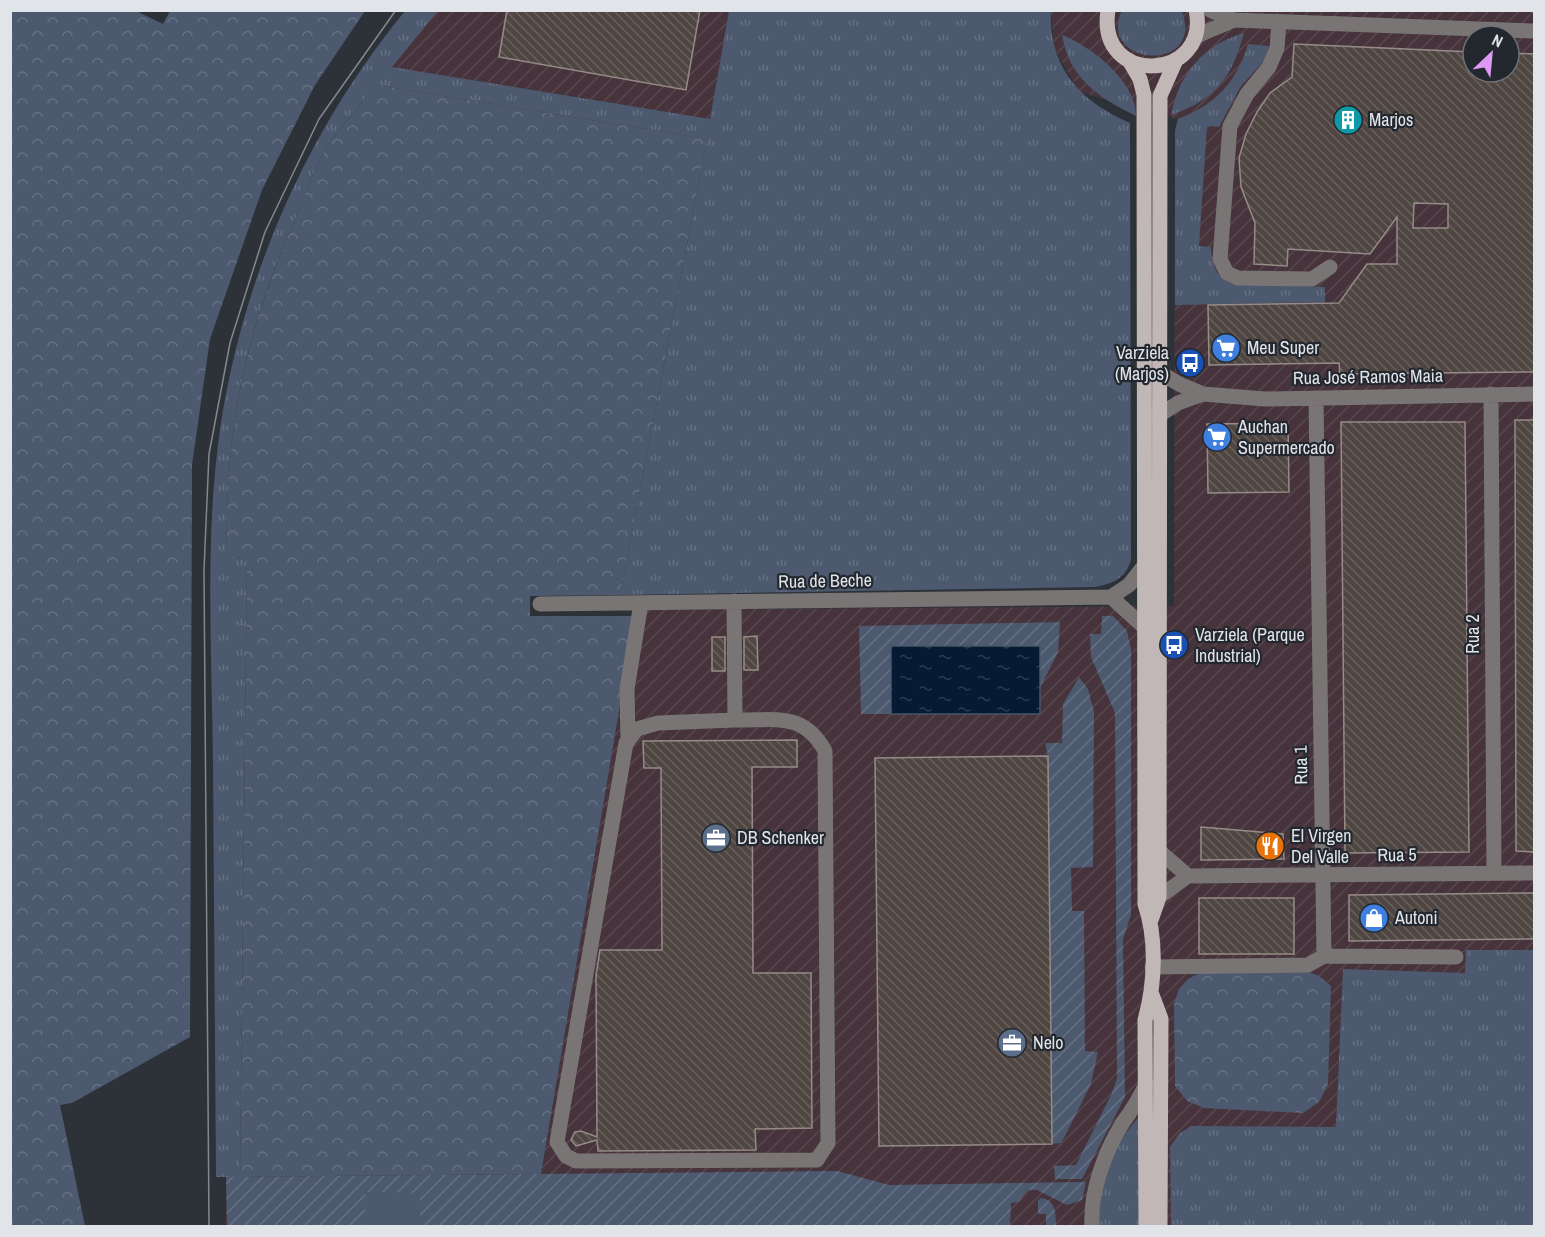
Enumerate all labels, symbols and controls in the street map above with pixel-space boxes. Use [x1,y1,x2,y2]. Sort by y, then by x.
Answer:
north arrow [1461,24,1521,84]
text: N [1488,29,1507,52]
building icon: Marjos [1332,104,1364,136]
place label: Marjos [1369,107,1413,132]
supermarket icon: Meu Super [1210,332,1242,364]
place label: Meu Super [1247,335,1319,360]
place label: Varziela (Marjos) [1115,340,1169,386]
bus stop icon: Varziela (Marjos) [1174,347,1206,379]
street label: Rua José Ramos Maia [1293,363,1443,390]
place label: Auchan Supermercado [1237,414,1335,460]
supermarket icon: Auchan Supermercado [1201,421,1233,453]
street label: Rua de Beche [778,567,872,594]
street label: Rua 2 [1460,614,1485,654]
place label: Varziela (Parque Industrial) [1195,622,1305,668]
bus stop icon: Varziela (Parque Industrial) [1158,629,1190,661]
street label: Rua 1 [1288,744,1313,785]
office icon: DB Schenker [700,822,732,854]
place label: El Virgen Del Valle [1291,823,1351,869]
place label: DB Schenker [737,825,824,850]
restaurant icon: El Virgen Del Valle [1254,830,1286,862]
street label: Rua 5 [1377,842,1417,867]
shop icon: Autoni [1358,902,1390,934]
place label: Autoni [1394,905,1438,930]
office icon: Nelo [996,1027,1028,1059]
place label: Nelo [1033,1030,1063,1055]

